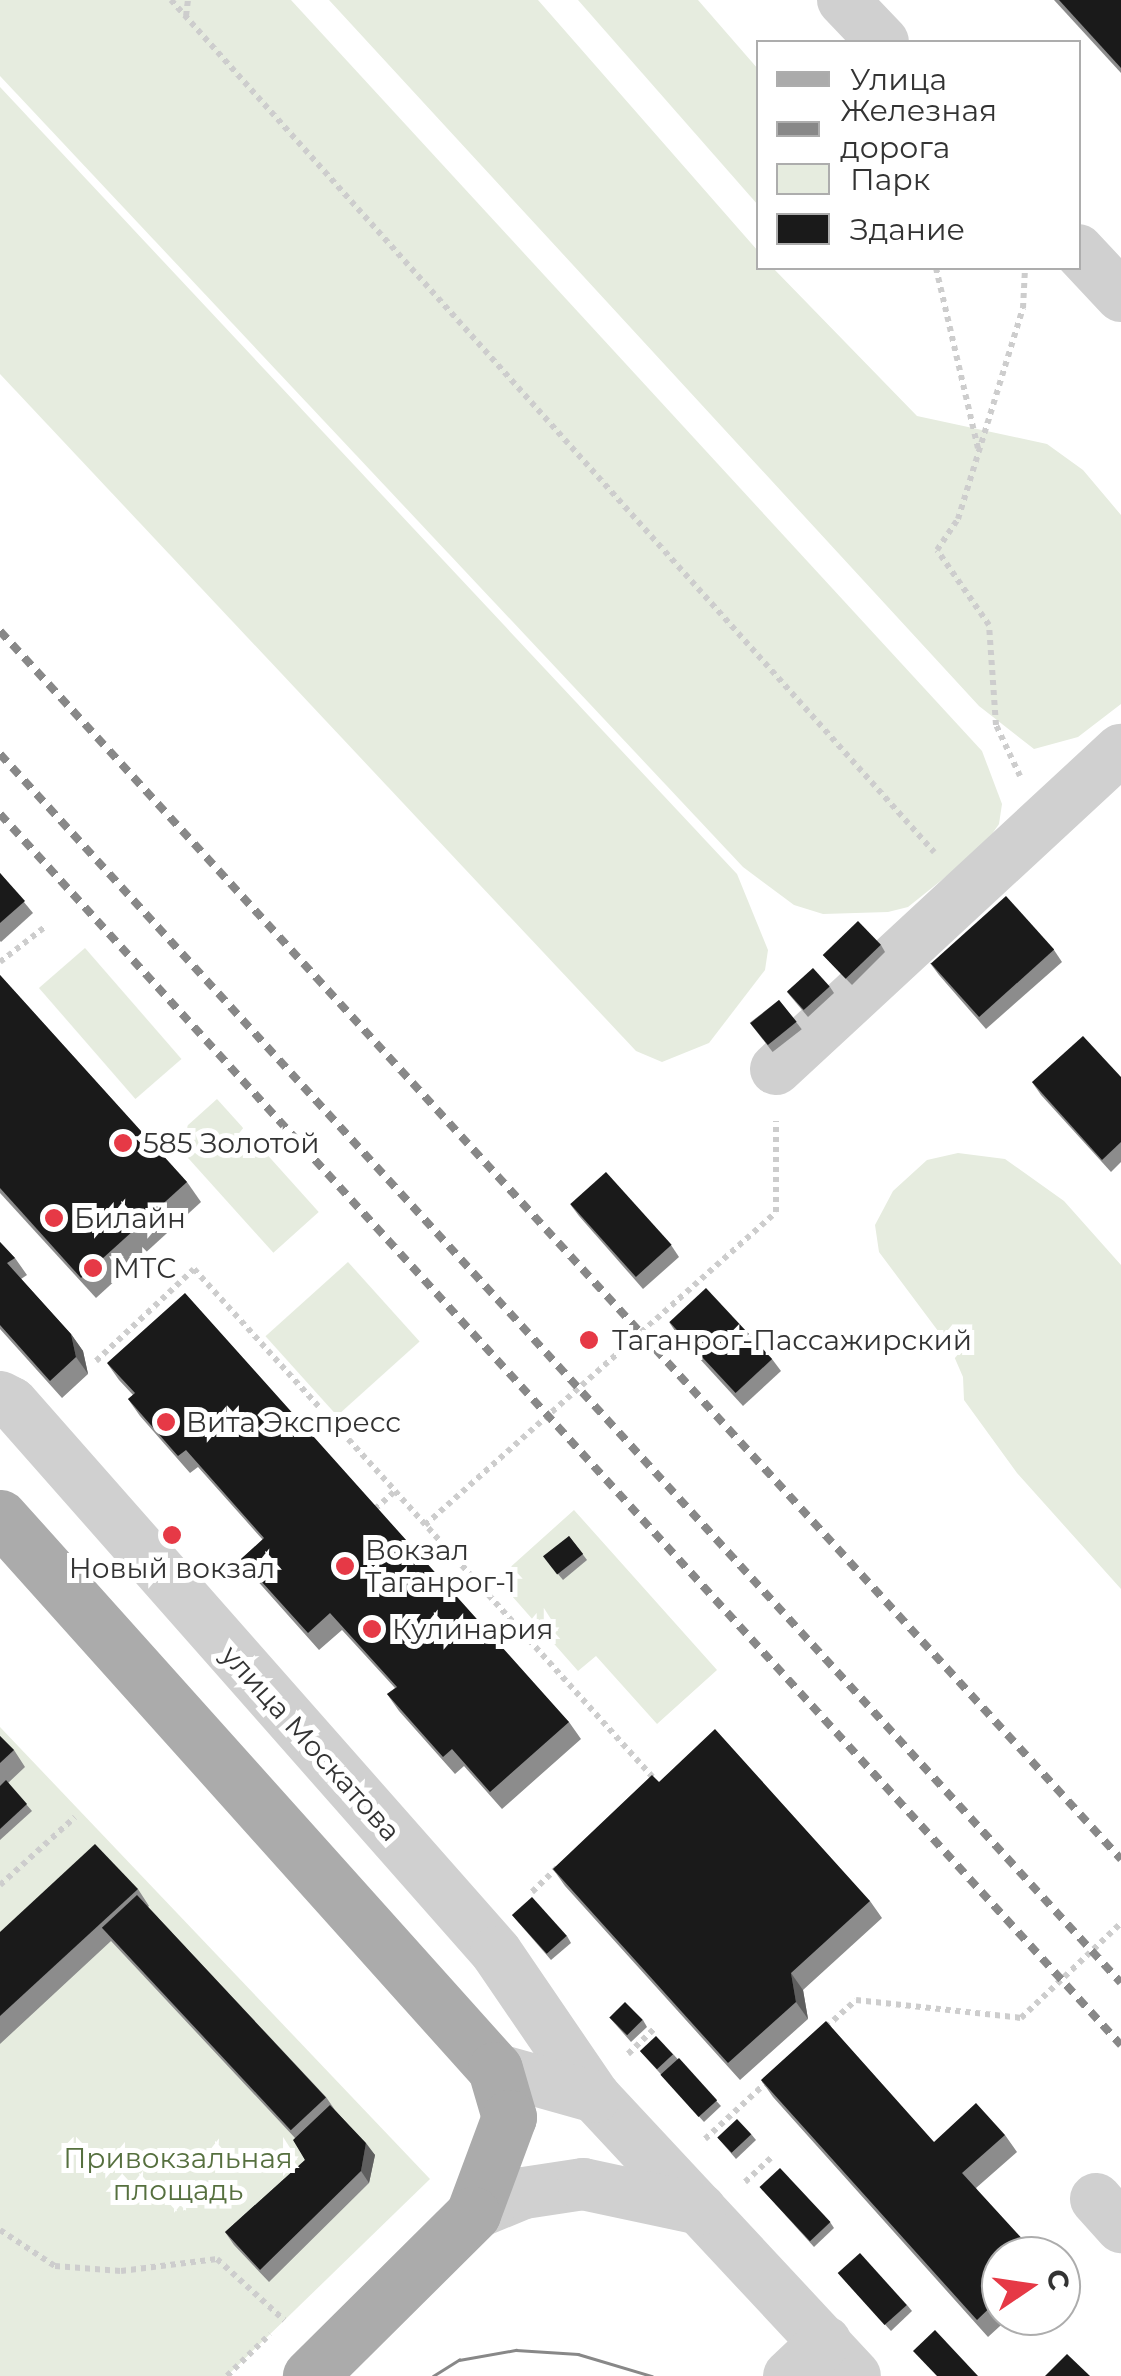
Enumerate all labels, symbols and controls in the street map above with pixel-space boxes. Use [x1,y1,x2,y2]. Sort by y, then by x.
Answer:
legend [756,40,1081,270]
text: Улица [850,61,947,98]
text: Железная дорога [840,92,997,166]
text: Парк [850,161,930,198]
text: Здание [850,211,965,248]
place label: 585 Золотой [143,1126,320,1160]
marker: 585 Золотой [112,1132,134,1154]
place label: Билайн [74,1201,186,1235]
marker: Билайн [43,1207,65,1229]
place label: МТС [113,1251,176,1285]
marker: МТС [82,1257,104,1279]
place label: Таганрог-Пассажирский [612,1323,972,1357]
marker: Таганрог-Пассажирский [576,1327,602,1353]
place label: Вита Экспресс [186,1405,401,1439]
marker: Вита Экспресс [155,1411,177,1433]
marker: Новый вокзал [161,1524,183,1546]
place label: Вокзал Таганрог-1 [365,1533,516,1599]
place label: Новый вокзал [69,1551,275,1585]
marker: Вокзал Таганрог-1 [334,1555,356,1577]
place label: Кулинария [392,1612,554,1646]
marker: Кулинария [361,1618,383,1640]
street label: улица Москатова [214,1638,408,1848]
park label: Привокзальная площадь [63,2141,293,2207]
north arrow [981,2236,1081,2336]
text: С [1039,2266,1077,2293]

